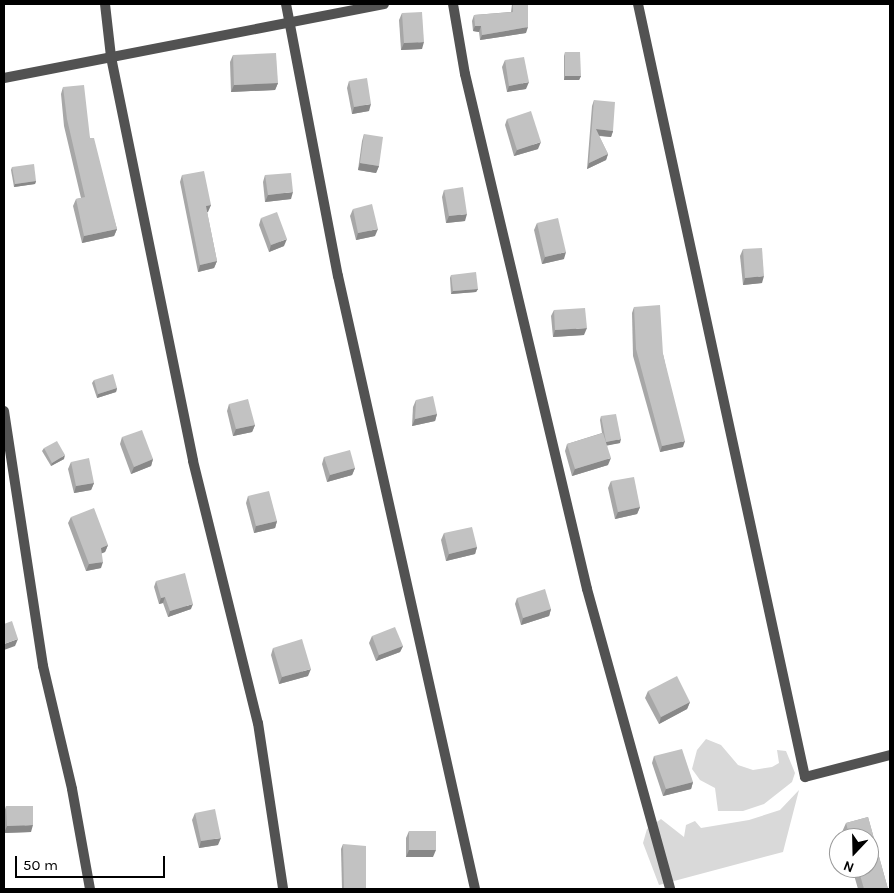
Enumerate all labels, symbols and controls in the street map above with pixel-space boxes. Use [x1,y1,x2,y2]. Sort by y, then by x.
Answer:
north arrow [829,828,879,878]
scale bar [18,846,168,878]
text: 50 m [23,856,58,874]
text: N [841,857,857,876]

